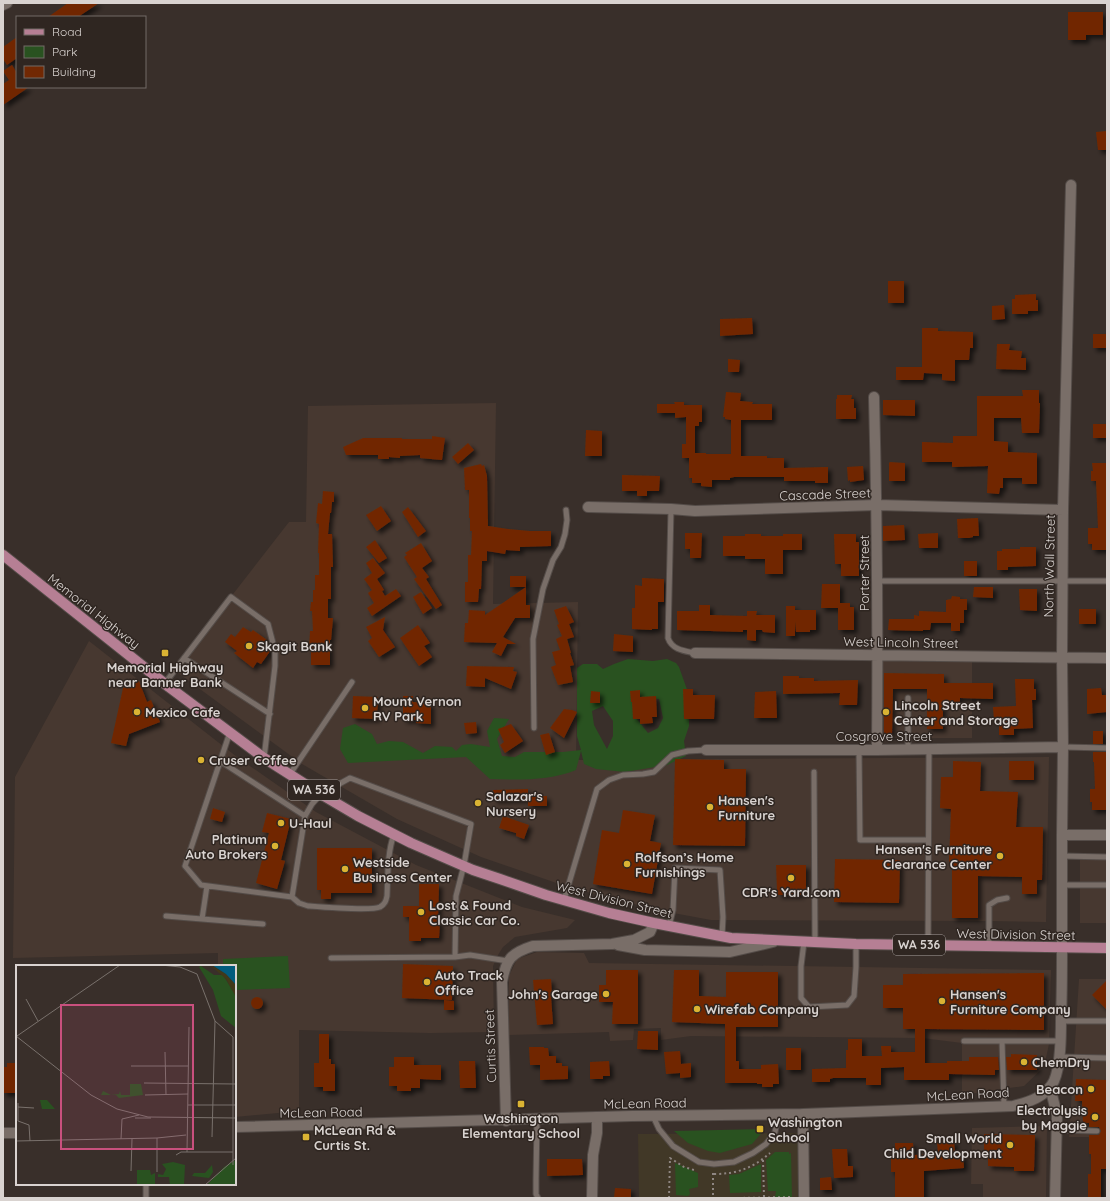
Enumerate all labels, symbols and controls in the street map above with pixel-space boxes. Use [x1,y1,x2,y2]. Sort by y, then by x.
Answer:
legend [16,16,146,88]
text: Road [52,24,82,39]
text: Park [52,44,77,59]
text: Building [52,64,96,79]
street label: Cascade Street [779,484,871,504]
street label: North Wall Street [1040,514,1058,618]
street label: Porter Street [856,535,872,611]
street label: Memorial Highway [45,570,143,652]
street label: West Lincoln Street [843,633,959,651]
place label: Skagit Bank [257,638,332,654]
marker: Skagit Bank [244,641,254,651]
marker: Memorial Highway near Banner Bank [160,648,170,658]
place label: Memorial Highway near Banner Bank [107,659,223,690]
place label: Mount Vernon RV Park [373,693,462,724]
place label: Lincoln Street Center and Storage [894,697,1018,728]
marker: Mount Vernon RV Park [360,703,370,713]
place label: Mexico Cafe [145,704,221,720]
marker: Mexico Cafe [132,707,142,717]
marker: Lincoln Street Center and Storage [881,707,891,717]
street label: Cosgrove Street [836,728,932,744]
place label: Cruser Coffee [209,752,297,768]
marker: Cruser Coffee [196,755,206,765]
road number: WA 536 [288,780,340,800]
place label: Salazar's Nursery [486,788,543,819]
place label: Hansen's Furniture [718,792,776,823]
marker: Salazar's Nursery [473,798,483,808]
marker: Hansen's Furniture [705,802,715,812]
place label: U-Haul [289,815,332,831]
marker: U-Haul [276,818,286,828]
place label: Platinum Auto Brokers [186,831,267,862]
marker: Platinum Auto Brokers [270,841,280,851]
place label: Hansen's Furniture Clearance Center [875,841,992,872]
place label: Rolfson’s Home Furnishings [635,849,734,880]
marker: Hansen's Furniture Clearance Center [995,851,1005,861]
place label: Westside Business Center [353,854,453,885]
marker: Rolfson’s Home Furnishings [622,859,632,869]
marker: Westside Business Center [340,864,350,874]
marker: CDR's Yard.com [786,873,796,883]
street label: West Division Street [554,877,674,921]
place label: CDR's Yard.com [742,884,840,900]
place label: Lost & Found Classic Car Co. [429,897,520,928]
marker: Lost & Found Classic Car Co. [416,907,426,917]
street label: West Division Street [956,925,1076,943]
road number: WA 536 [893,935,945,955]
inset map [16,965,236,1185]
place label: Auto Track Office [435,967,503,998]
marker: Auto Track Office [422,977,432,987]
place label: John's Garage [508,986,598,1002]
place label: Hansen's Furniture Company [950,986,1071,1017]
marker: John's Garage [601,989,611,999]
marker: Hansen's Furniture Company [937,996,947,1006]
place label: Wirefab Company [705,1001,819,1017]
marker: Wirefab Company [692,1004,702,1014]
street label: Curtis Street [481,1009,499,1083]
place label: ChemDry [1032,1054,1090,1070]
marker: ChemDry [1019,1057,1029,1067]
place label: Beacon [1036,1081,1083,1097]
street label: McLean Road [926,1084,1010,1104]
marker: Beacon [1086,1084,1096,1094]
street label: McLean Road [603,1094,687,1112]
marker: Washington Elementary School [516,1099,526,1109]
place label: Electrolysis by Maggie [1017,1102,1087,1133]
street label: McLean Road [279,1103,363,1121]
place label: Washington Elementary School [462,1110,580,1141]
marker: Electrolysis by Maggie [1090,1112,1100,1122]
place label: Washington School [768,1114,842,1145]
place label: McLean Rd & Curtis St. [314,1122,396,1153]
marker: Washington School [755,1124,765,1134]
place label: Small World Child Development [884,1130,1002,1161]
marker: McLean Rd & Curtis St. [301,1132,311,1142]
marker: Small World Child Development [1005,1140,1015,1150]

